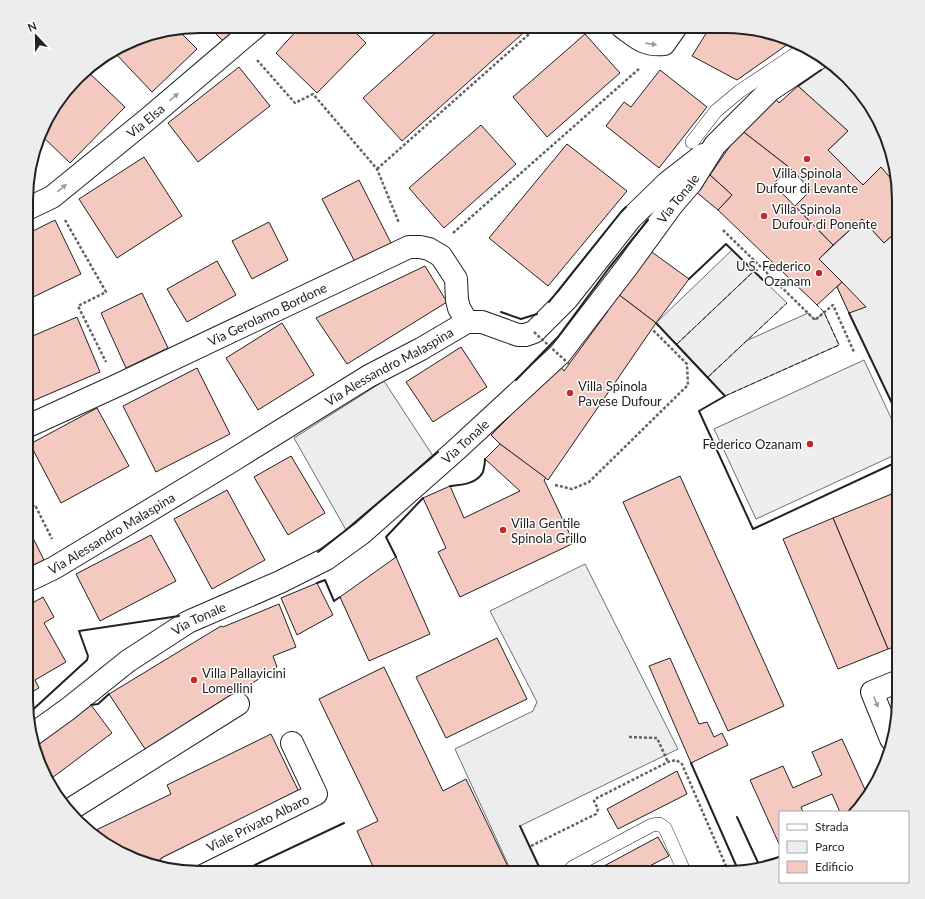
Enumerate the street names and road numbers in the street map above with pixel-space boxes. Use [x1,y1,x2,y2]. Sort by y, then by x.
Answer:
street label: Via Elsa [123,101,168,141]
street label: Via Tonale [653,171,703,226]
street label: Via Gerolamo Bordone [205,279,329,349]
street label: Via Alessandro Malaspina [322,324,456,409]
street label: Via Tonale [438,416,492,467]
street label: Via Alessandro Malaspina [46,489,178,578]
street label: Via Tonale [168,598,228,639]
street label: Viale Privato Albaro [204,791,312,855]

